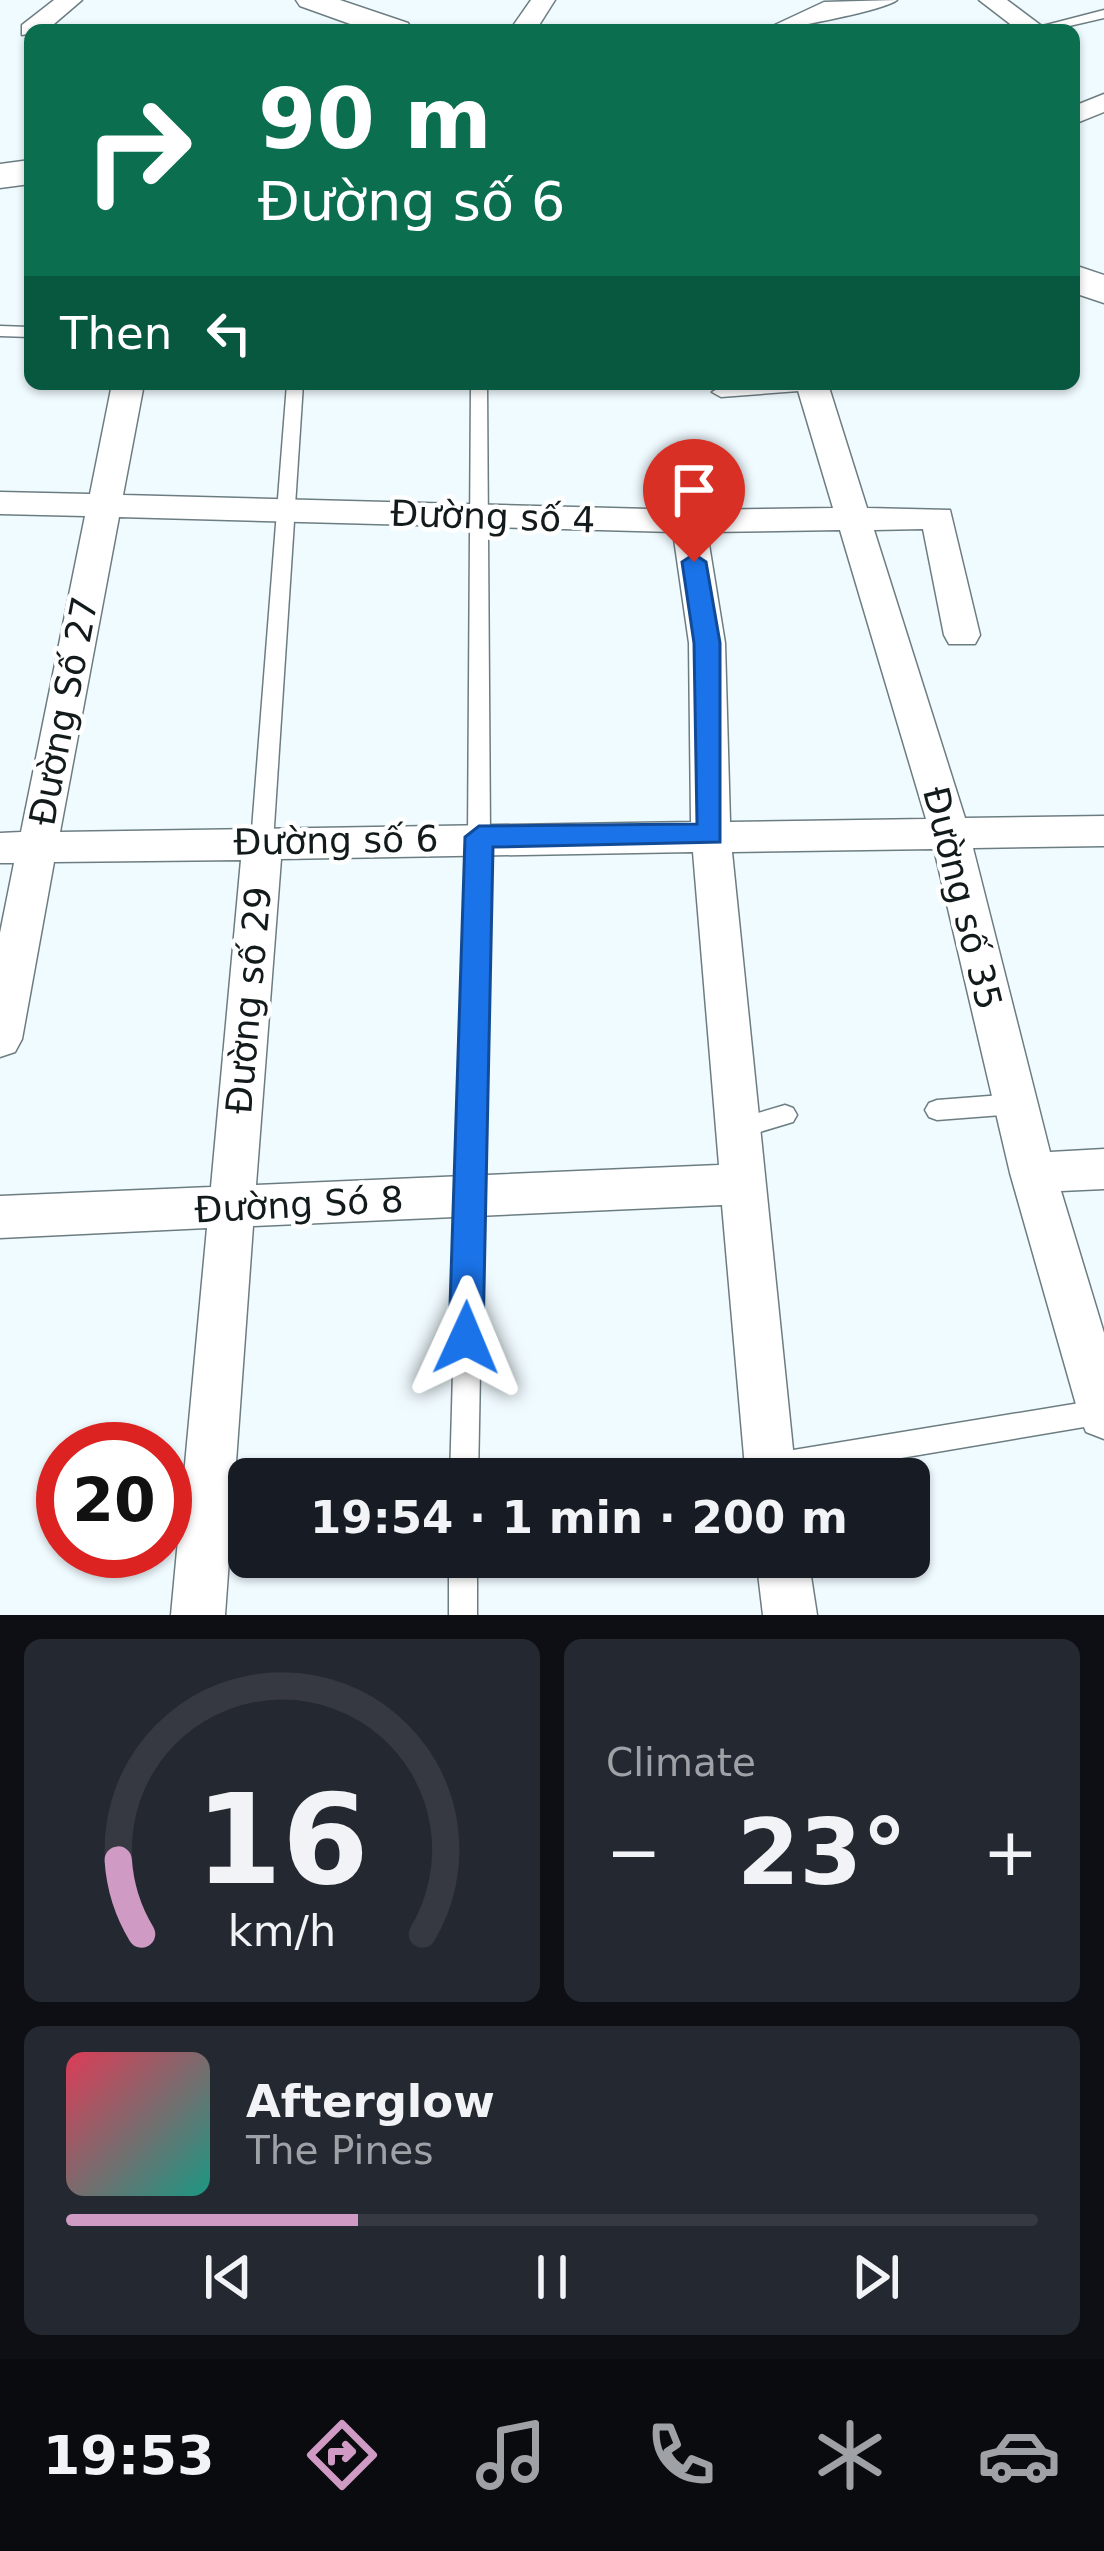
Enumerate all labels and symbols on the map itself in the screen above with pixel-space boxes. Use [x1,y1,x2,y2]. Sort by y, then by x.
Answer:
pin [643,439,745,562]
street label: Đường số 4 [390,492,596,541]
street label: Đường Số 27 [21,593,106,829]
street label: Đường số 35 [915,783,1010,1014]
street label: Đường số 6 [233,818,439,863]
street label: Đường số 29 [218,885,279,1115]
street label: Đường Só 8 [194,1179,404,1230]
position arrow [403,1275,529,1401]
speed limit sign: 20 [36,1422,192,1578]

